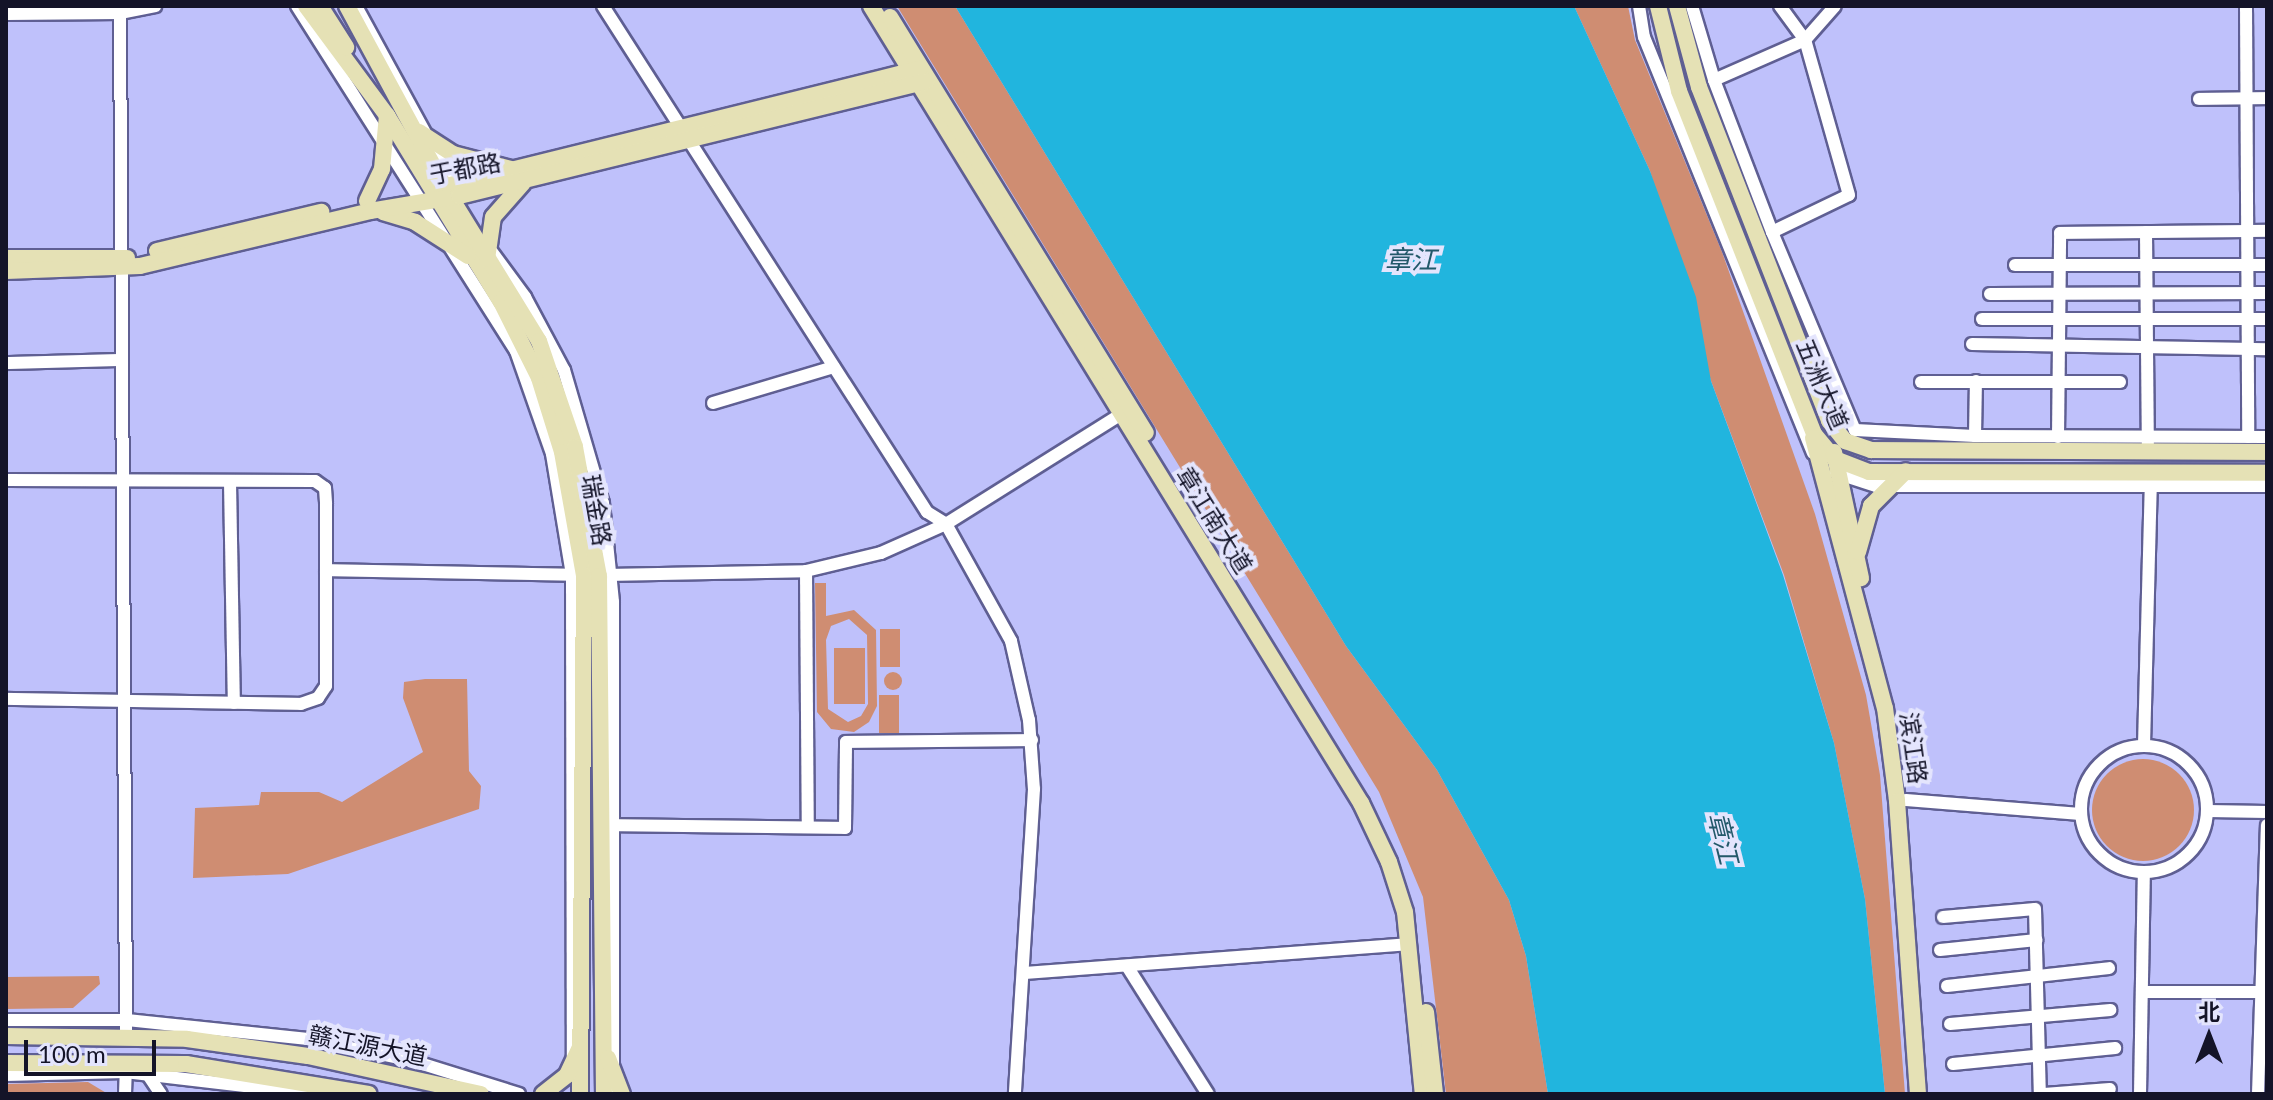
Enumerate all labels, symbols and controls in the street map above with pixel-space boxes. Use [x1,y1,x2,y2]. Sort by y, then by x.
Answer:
street label: 于都路 [427,147,503,189]
water label: 章江 [1385,244,1437,276]
street label: 五洲大道 [1791,334,1855,434]
street label: 章江南大道 [1171,461,1259,579]
street label: 瑞金路 [577,472,617,548]
street label: 滨江路 [1895,710,1933,786]
water label: 章江 [1702,809,1744,867]
north arrow [2169,996,2249,1076]
text: 北 [2198,998,2220,1025]
street label: 赣江源大道 [306,1019,430,1071]
scale bar [28,1024,160,1074]
text: 100 m [38,1039,106,1068]

